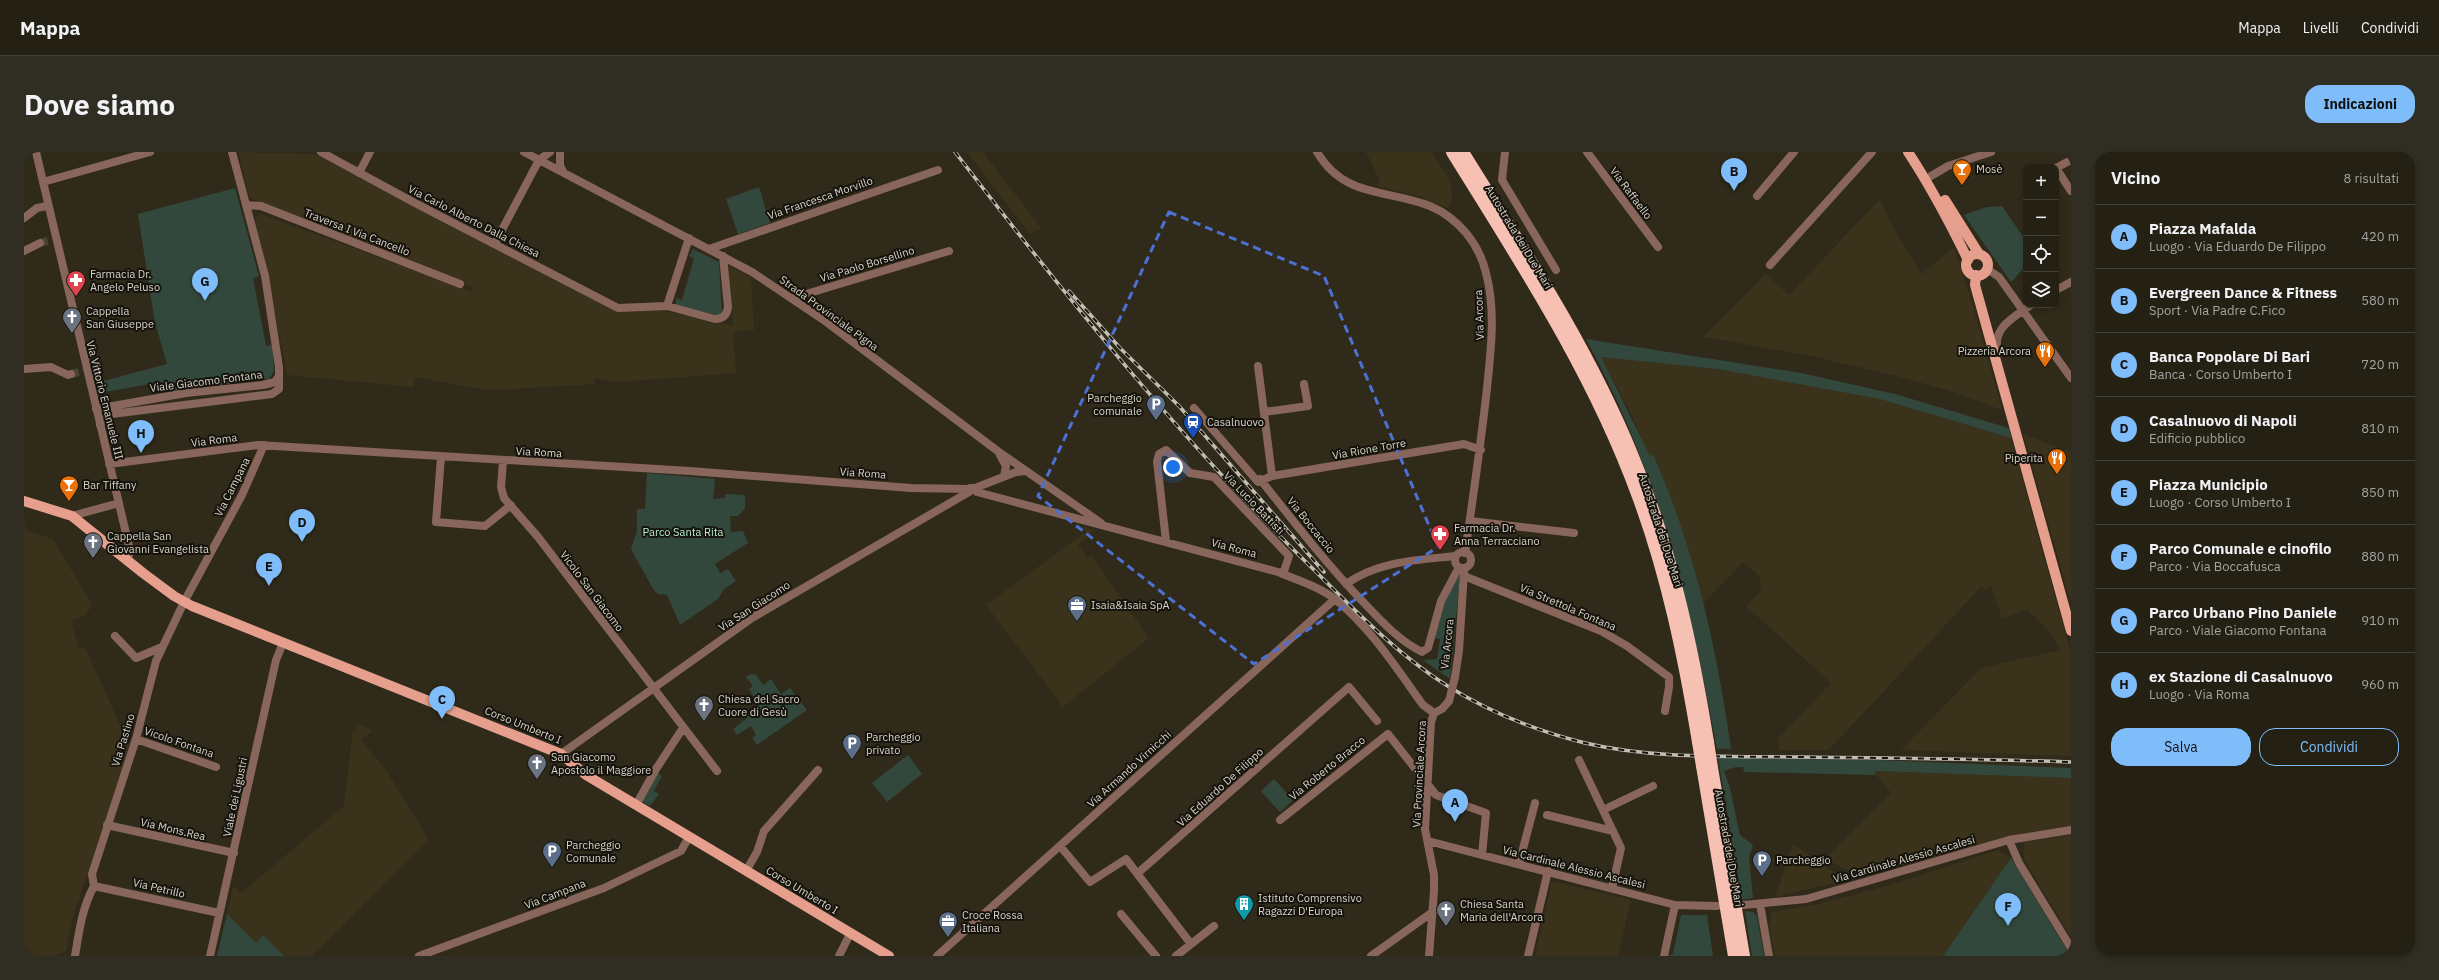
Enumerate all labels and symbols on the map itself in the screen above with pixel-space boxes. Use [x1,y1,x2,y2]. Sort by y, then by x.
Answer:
pin: B [1721,158,1747,191]
bar icon: Mosè [1951,158,1973,186]
place label: Mosè [1976,162,2003,176]
street label: Via Raffaello [1607,164,1655,222]
street label: Via Francesca Morvillo [766,173,874,223]
street label: Via Carlo Alberto Dalla Chiesa [406,182,542,260]
street label: Autostrada dei Due Mari [1482,182,1556,292]
street label: Traversa I Via Cancello [302,205,412,259]
street label: Via Paolo Borsellino [818,243,916,285]
place label: Farmacia Dr. Angelo Peluso [90,267,160,294]
pin: G [192,268,218,301]
pharmacy icon: Farmacia Dr. Angelo Peluso [65,269,87,297]
street label: Strada Provinciale Pigna [777,272,881,354]
street label: Via Arcora [1471,289,1487,340]
place label: Cappella San Giuseppe [86,304,154,331]
church icon: Cappella San Giuseppe [61,306,83,334]
street label: Via Vittorio Emanuele III [83,339,127,461]
restaurant icon: Pizzeria Arcora [2034,340,2056,368]
place label: Pizzeria Arcora [1958,344,2031,358]
street label: Viale Giacomo Fontana [149,367,263,395]
place label: Parcheggio comunale [1087,391,1142,418]
parking icon: Parcheggio comunale [1145,393,1167,421]
station icon: Casalnuovo [1182,411,1204,439]
place label: Casalnuovo [1207,415,1264,429]
pin: H [128,420,154,453]
street label: Via Roma [190,430,238,450]
street label: Via Rione Torre [1331,436,1407,462]
street label: Via Roma [515,444,563,460]
restaurant icon: Piperita [2046,447,2068,475]
place label: Piperita [2005,451,2043,465]
street label: Via Campana [211,455,253,519]
your location [1163,457,1183,477]
street label: Via Roma [839,464,887,482]
street label: Via Lucio Battisti [1221,469,1287,537]
street label: Autostrada dei Due Mari [1636,471,1686,589]
bar icon: Bar Tiffany [58,474,80,502]
place label: Bar Tiffany [83,478,137,492]
street label: Via Boccaccio [1284,494,1338,556]
pin: D [289,509,315,542]
place label: Farmacia Dr. Anna Terracciano [1454,521,1540,548]
pharmacy icon: Farmacia Dr. Anna Terracciano [1429,523,1451,551]
park label: Parco Santa Rita [642,525,724,539]
place label: Cappella San Giovanni Evangelista [107,529,209,556]
church icon: Cappella San Giovanni Evangelista [82,531,104,559]
street label: Via Roma [1210,535,1258,561]
street label: Vicolo San Giacomo [557,548,627,634]
pin: E [256,553,282,586]
street label: Via San Giacomo [716,578,792,634]
street label: Via Strettola Fontana [1518,580,1618,634]
office icon: Isaia&Isaia SpA [1066,594,1088,622]
place label: Isaia&Isaia SpA [1091,598,1170,612]
street label: Via Arcora [1437,618,1457,670]
pin: C [429,686,455,719]
place label: Chiesa del Sacro Cuore di Gesù [718,692,800,719]
church icon: Chiesa del Sacro Cuore di Gesù [693,694,715,722]
street label: Corso Umberto I [483,703,563,747]
street label: Via Pastino [108,712,138,768]
street label: Via Provinciale Arcora [1409,720,1429,828]
street label: Vicolo Fontana [142,724,216,761]
street label: Via Armando Virnicchi [1084,728,1174,810]
place label: Parcheggio privato [866,730,921,757]
parking icon: Parcheggio privato [841,732,863,760]
street label: Via Roberto Bracco [1286,733,1368,803]
street label: Via Eduardo De Filippo [1174,745,1266,829]
place label: San Giacomo Apostolo il Maggiore [551,750,651,777]
church icon: San Giacomo Apostolo il Maggiore [526,752,548,780]
street label: Viale dei Ligustri [220,756,250,838]
street label: Autostrada dei Due Mari [1712,788,1746,908]
pin: A [1442,789,1468,822]
street label: Via Mons.Rea [139,815,207,843]
street label: Via Cardinale Alessio Ascalesi [1832,832,1976,886]
place label: Parcheggio Comunale [566,838,621,865]
parking icon: Parcheggio Comunale [541,840,563,868]
street label: Via Cardinale Alessio Ascalesi [1501,842,1647,892]
parking icon: Parcheggio [1751,849,1773,877]
place label: Parcheggio [1776,853,1831,867]
street label: Corso Umberto I [763,863,841,917]
street label: Via Petrillo [132,875,186,901]
street label: Via Campana [522,876,588,912]
place label: Istituto Comprensivo Ragazzi D'Europa [1258,891,1362,918]
building icon: Istituto Comprensivo Ragazzi D'Europa [1233,893,1255,921]
pin: F [1995,893,2021,926]
place label: Chiesa Santa Maria dell'Arcora [1460,897,1543,924]
church icon: Chiesa Santa Maria dell'Arcora [1435,899,1457,927]
place label: Croce Rossa Italiana [962,908,1023,935]
office icon: Croce Rossa Italiana [937,910,959,938]

